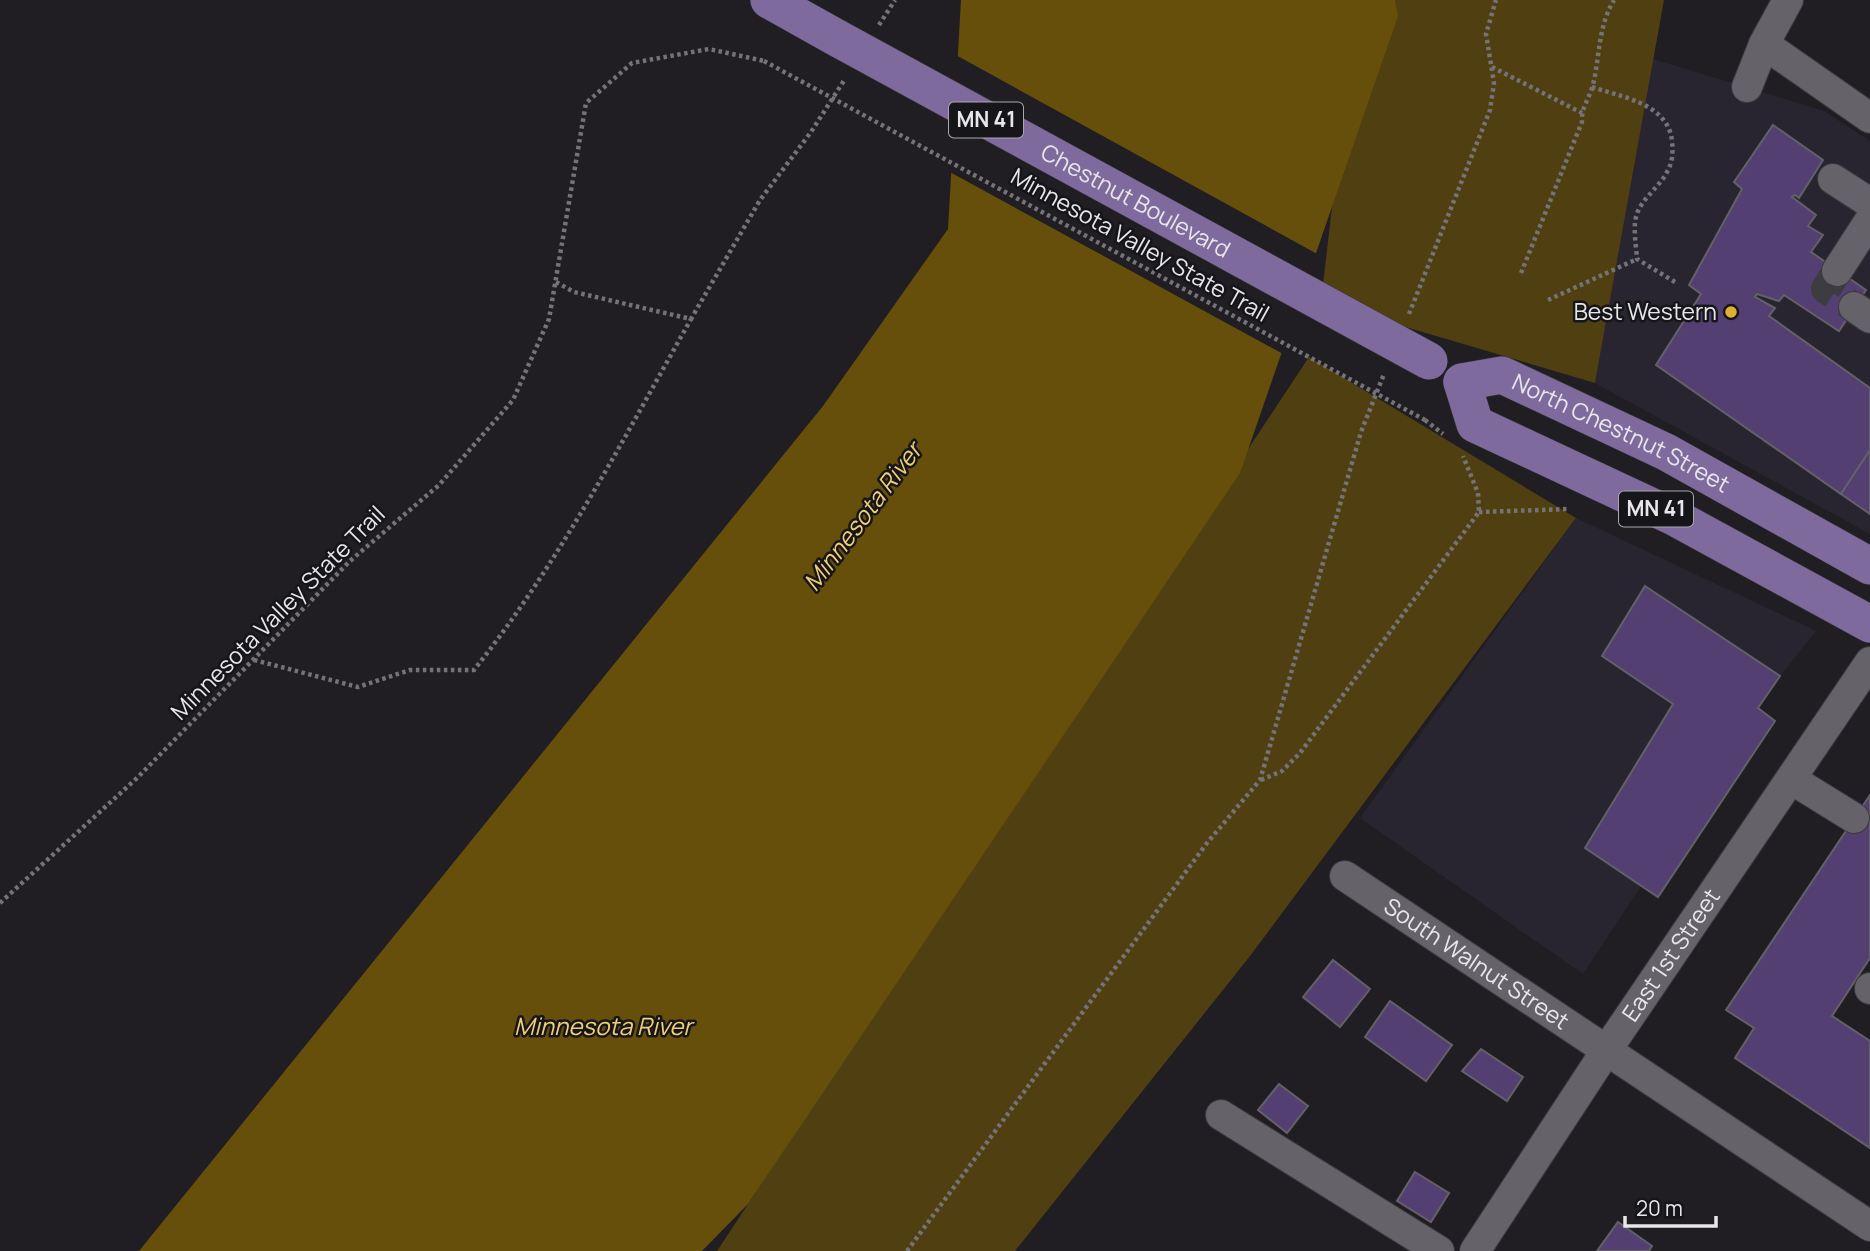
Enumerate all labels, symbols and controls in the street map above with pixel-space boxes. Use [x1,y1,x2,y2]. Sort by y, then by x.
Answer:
road number: MN 41 [949,102,1023,138]
street label: Chestnut Boulevard [1036,135,1236,265]
street label: Minnesota Valley State Trail [1006,160,1275,329]
place label: Best Western [1574,295,1717,327]
marker: Best Western [1723,304,1739,320]
street label: North Chestnut Street [1507,365,1736,500]
water label: Minnesota River [795,432,931,597]
road number: MN 41 [1619,491,1693,526]
street label: Minnesota Valley State Trail [163,498,391,726]
street label: East 1st Street [1614,882,1727,1027]
street label: South Walnut Street [1378,889,1576,1036]
water label: Minnesota River [514,1009,695,1042]
scale bar [1625,1184,1716,1228]
text: 20 m [1636,1194,1683,1222]

